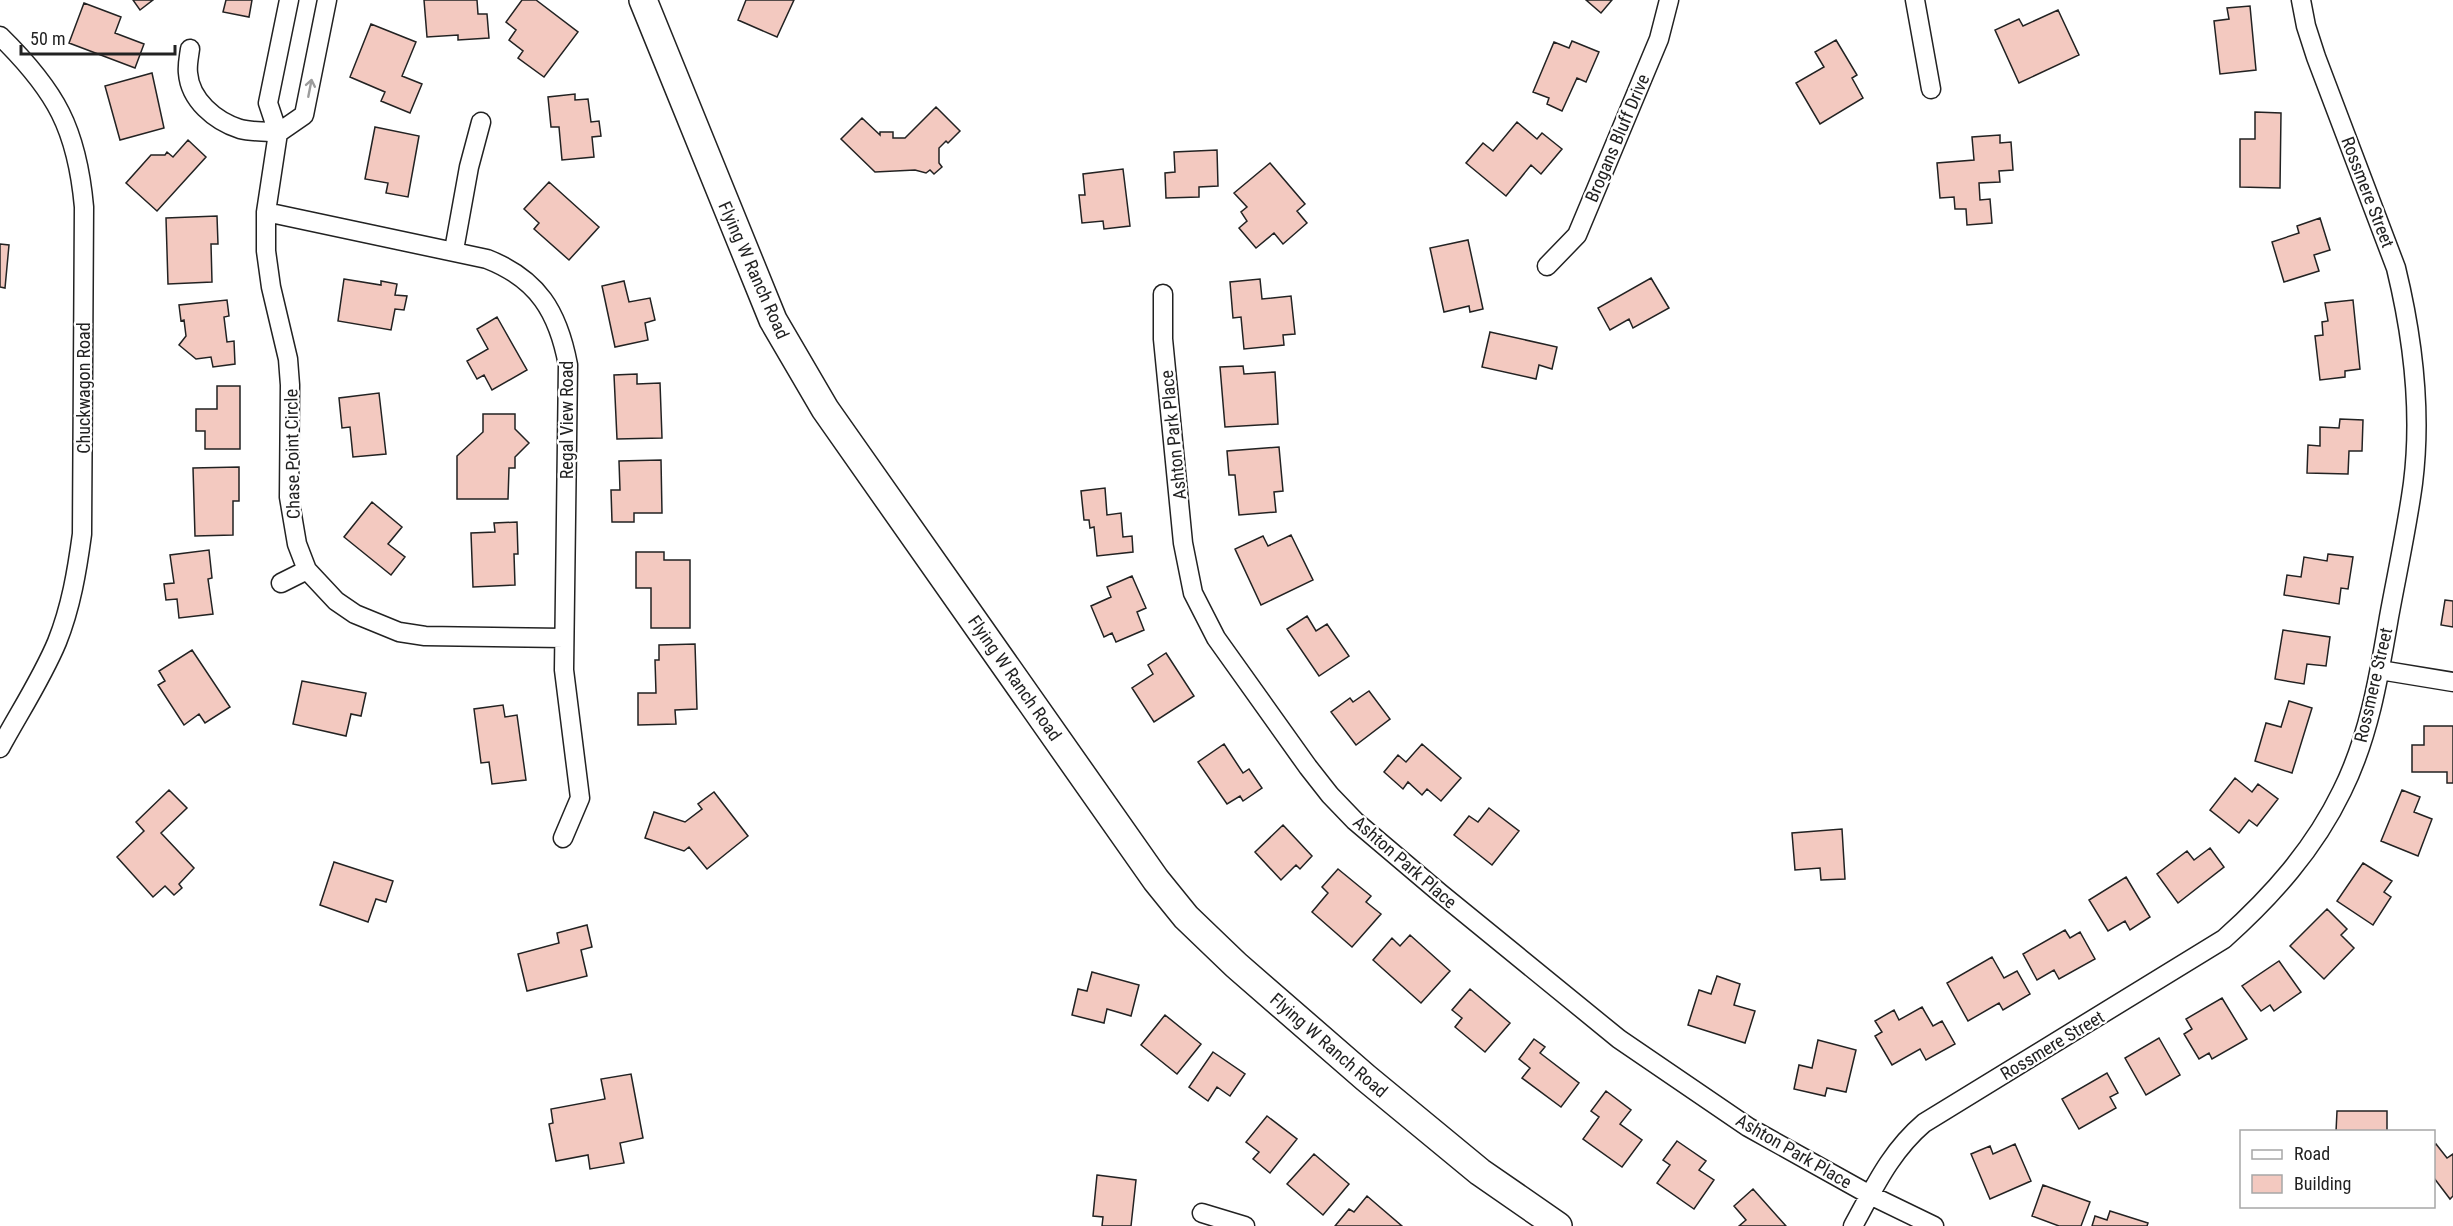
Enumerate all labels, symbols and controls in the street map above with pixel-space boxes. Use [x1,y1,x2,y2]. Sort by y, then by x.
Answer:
scale bar [21,18,176,56]
text: 50 m [30,28,65,49]
street label: Brogans Bluff Drive [1581,71,1653,205]
one-way arrow [304,79,316,98]
street label: Rossmere Street [2337,134,2399,250]
street label: Flying W Ranch Road [714,198,794,342]
street label: Chuckwagon Road [73,322,94,454]
street label: Regal View Road [556,361,577,479]
street label: Ashton Park Place [1156,369,1190,501]
street label: Chase Point Circle [280,389,304,519]
street label: Flying W Ranch Road [964,611,1066,745]
street label: Rossmere Street [2350,626,2396,744]
street label: Ashton Park Place [1349,811,1461,913]
street label: Flying W Ranch Road [1266,988,1392,1102]
street label: Rossmere Street [1996,1006,2108,1084]
street label: Ashton Park Place [1732,1109,1856,1193]
legend [2240,1130,2435,1208]
text: Road [2294,1143,2330,1164]
text: Building [2294,1173,2351,1194]

